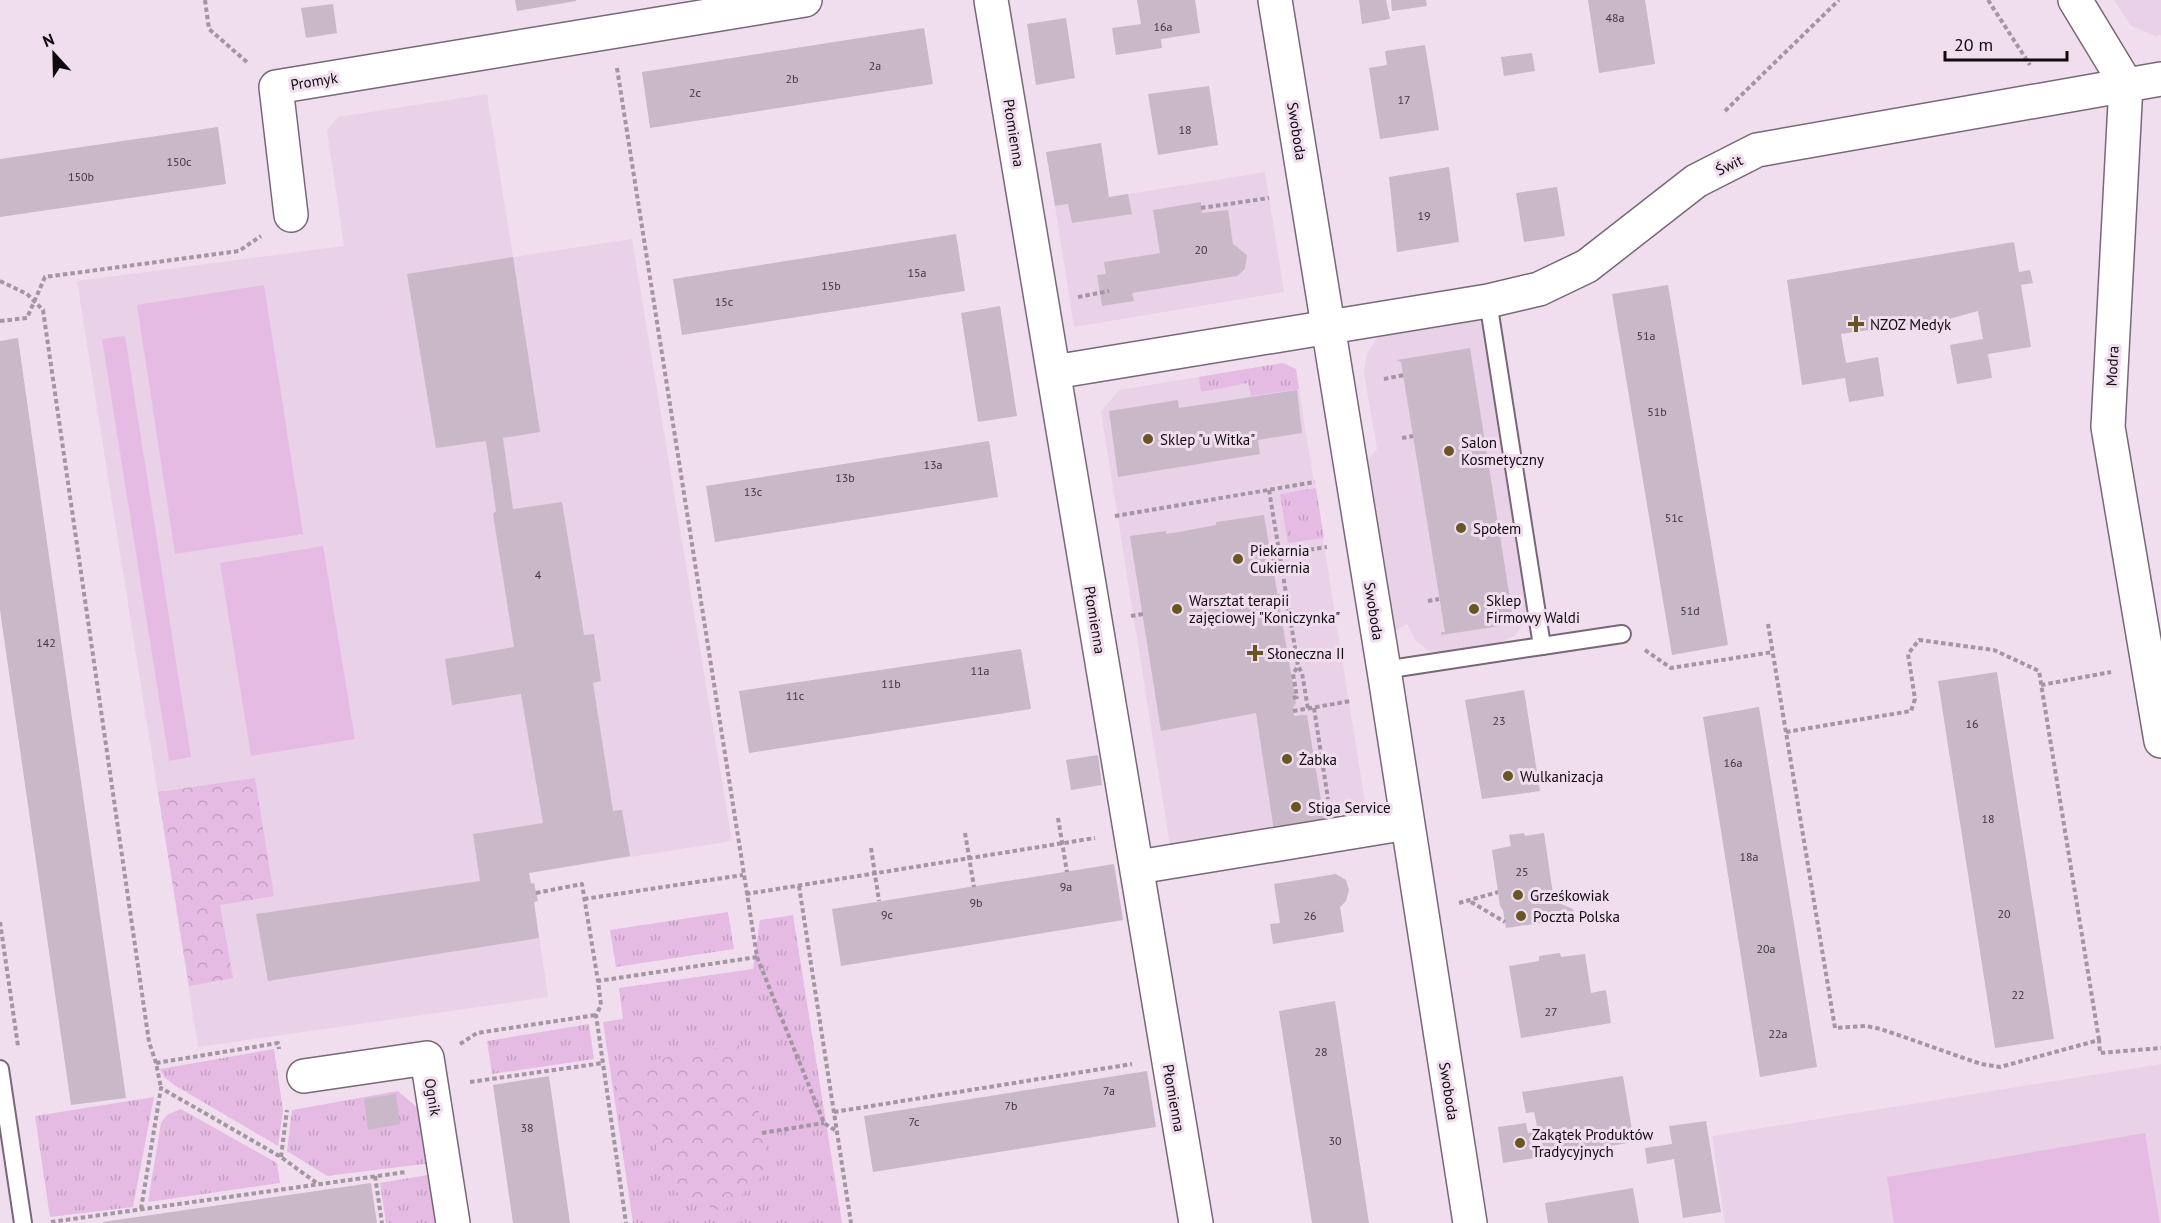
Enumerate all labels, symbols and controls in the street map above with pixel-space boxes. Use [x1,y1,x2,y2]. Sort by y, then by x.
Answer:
house number: 48a [1605,10,1625,25]
house number: 16a [1153,19,1173,34]
north arrow [24,24,84,84]
scale bar [1945,24,2066,62]
text: N [40,29,57,51]
text: 20 m [1954,33,1993,56]
house number: 2a [869,58,881,73]
street label: Promyk [289,68,340,94]
house number: 2b [785,71,799,86]
house number: 2c [689,85,702,100]
house number: 17 [1397,92,1411,107]
street label: Płomienna [999,98,1029,168]
street label: Swoboda [1283,101,1311,161]
house number: 18 [1178,122,1192,137]
street label: Świt [1712,150,1746,180]
house number: 150c [166,154,192,169]
house number: 150b [68,169,94,184]
house number: 19 [1417,208,1431,223]
house number: 20 [1194,242,1208,257]
house number: 15a [907,265,927,280]
house number: 15b [821,278,841,293]
house number: 15c [715,294,734,309]
marker: NZOZ Medyk [1847,315,1865,333]
place label: NZOZ Medyk [1870,315,1952,334]
house number: 51a [1636,328,1656,343]
street label: Modra [2101,345,2123,387]
house number: 51b [1647,404,1667,419]
place label: Sklep "u Witka" [1160,430,1255,449]
marker: Sklep "u Witka" [1141,432,1155,446]
place label: Salon Kosmetyczny [1461,433,1544,469]
marker: Salon Kosmetyczny [1442,444,1456,458]
house number: 13a [923,457,943,472]
house number: 13b [835,470,855,485]
house number: 13c [744,484,763,499]
house number: 51c [1665,510,1684,525]
place label: Społem [1473,519,1521,538]
marker: Społem [1454,521,1468,535]
place label: Piekarnia Cukiernia [1250,541,1310,577]
marker: Piekarnia Cukiernia [1231,552,1245,566]
house number: 4 [535,567,542,582]
street label: Swoboda [1360,581,1388,641]
street label: Płomienna [1080,585,1110,655]
place label: Warsztat terapii zajęciowej "Koniczynka" [1189,591,1340,627]
place label: Sklep Firmowy Waldi [1486,591,1580,627]
marker: Warsztat terapii zajęciowej "Koniczynka" [1170,602,1184,616]
marker: Sklep Firmowy Waldi [1467,602,1481,616]
house number: 51d [1680,603,1700,618]
house number: 142 [36,635,56,650]
place label: Słoneczna II [1267,644,1345,663]
marker: Słoneczna II [1248,646,1262,660]
house number: 11a [970,663,990,678]
house number: 11b [881,676,901,691]
house number: 11c [786,688,805,703]
house number: 23 [1492,713,1506,728]
house number: 16 [1965,716,1979,731]
place label: Żabka [1299,750,1337,769]
marker: Żabka [1280,752,1294,766]
house number: 16a [1723,755,1743,770]
place label: Wulkanizacja [1520,767,1603,786]
marker: Wulkanizacja [1501,769,1515,783]
place label: Stiga Service [1308,798,1391,817]
marker: Stiga Service [1289,800,1303,814]
house number: 18 [1981,811,1995,826]
house number: 18a [1739,849,1759,864]
house number: 25 [1515,864,1529,879]
house number: 9a [1060,879,1072,894]
place label: Grześkowiak [1530,886,1610,905]
marker: Grześkowiak [1511,888,1525,902]
house number: 9b [969,895,983,910]
house number: 20 [1997,906,2011,921]
house number: 9c [881,907,894,922]
place label: Poczta Polska [1533,907,1620,926]
house number: 26 [1303,908,1317,923]
marker: Poczta Polska [1514,909,1528,923]
house number: 20a [1756,941,1776,956]
house number: 22 [2011,987,2025,1002]
house number: 27 [1544,1004,1558,1019]
house number: 22a [1768,1026,1788,1041]
house number: 28 [1314,1044,1328,1059]
street label: Swoboda [1435,1061,1463,1121]
street label: Płomienna [1159,1063,1189,1133]
street label: Ognik [421,1077,445,1118]
house number: 7a [1103,1083,1115,1098]
house number: 7b [1004,1098,1018,1113]
house number: 7c [908,1114,920,1129]
house number: 38 [520,1120,534,1135]
place label: Zakątek Produktów Tradycyjnych [1532,1125,1653,1161]
house number: 30 [1328,1133,1342,1148]
marker: Zakątek Produktów Tradycyjnych [1513,1136,1527,1150]

